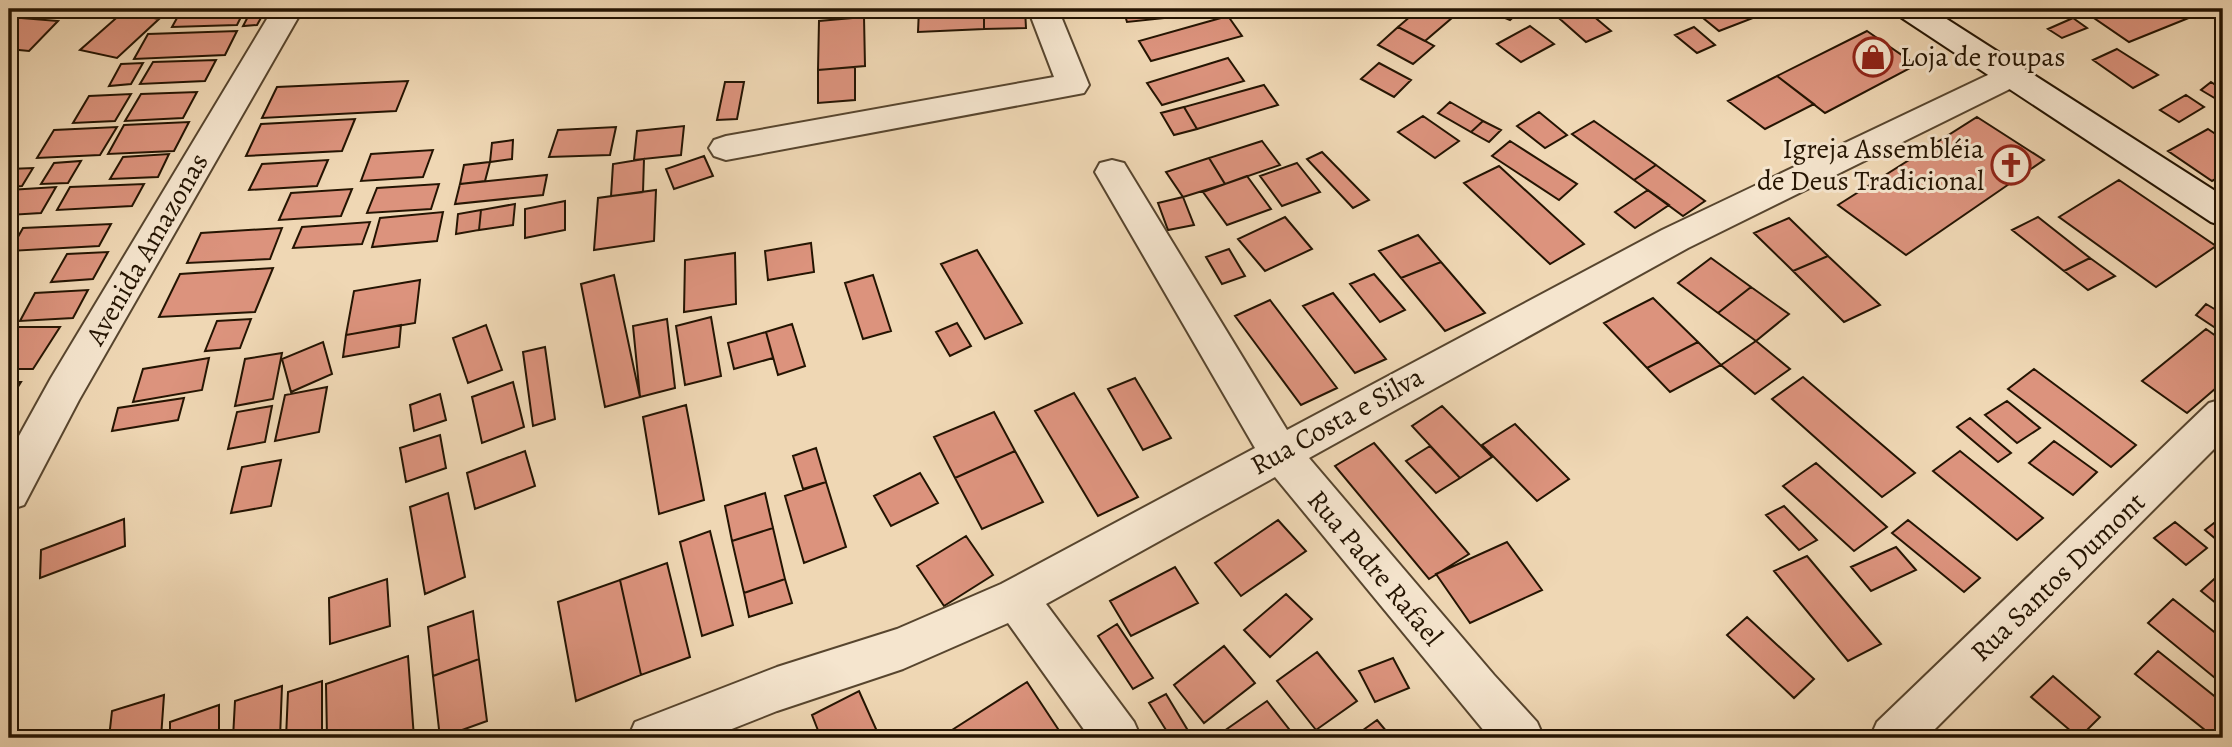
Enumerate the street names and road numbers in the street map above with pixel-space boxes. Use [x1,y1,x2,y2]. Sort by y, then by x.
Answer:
street label: Avenida Amazonas [76,146,217,353]
street label: Rua Costa e Silva [1244,358,1430,484]
street label: Rua Padre Rafael [1299,482,1452,654]
street label: Rua Santos Dumont [1962,484,2154,670]

